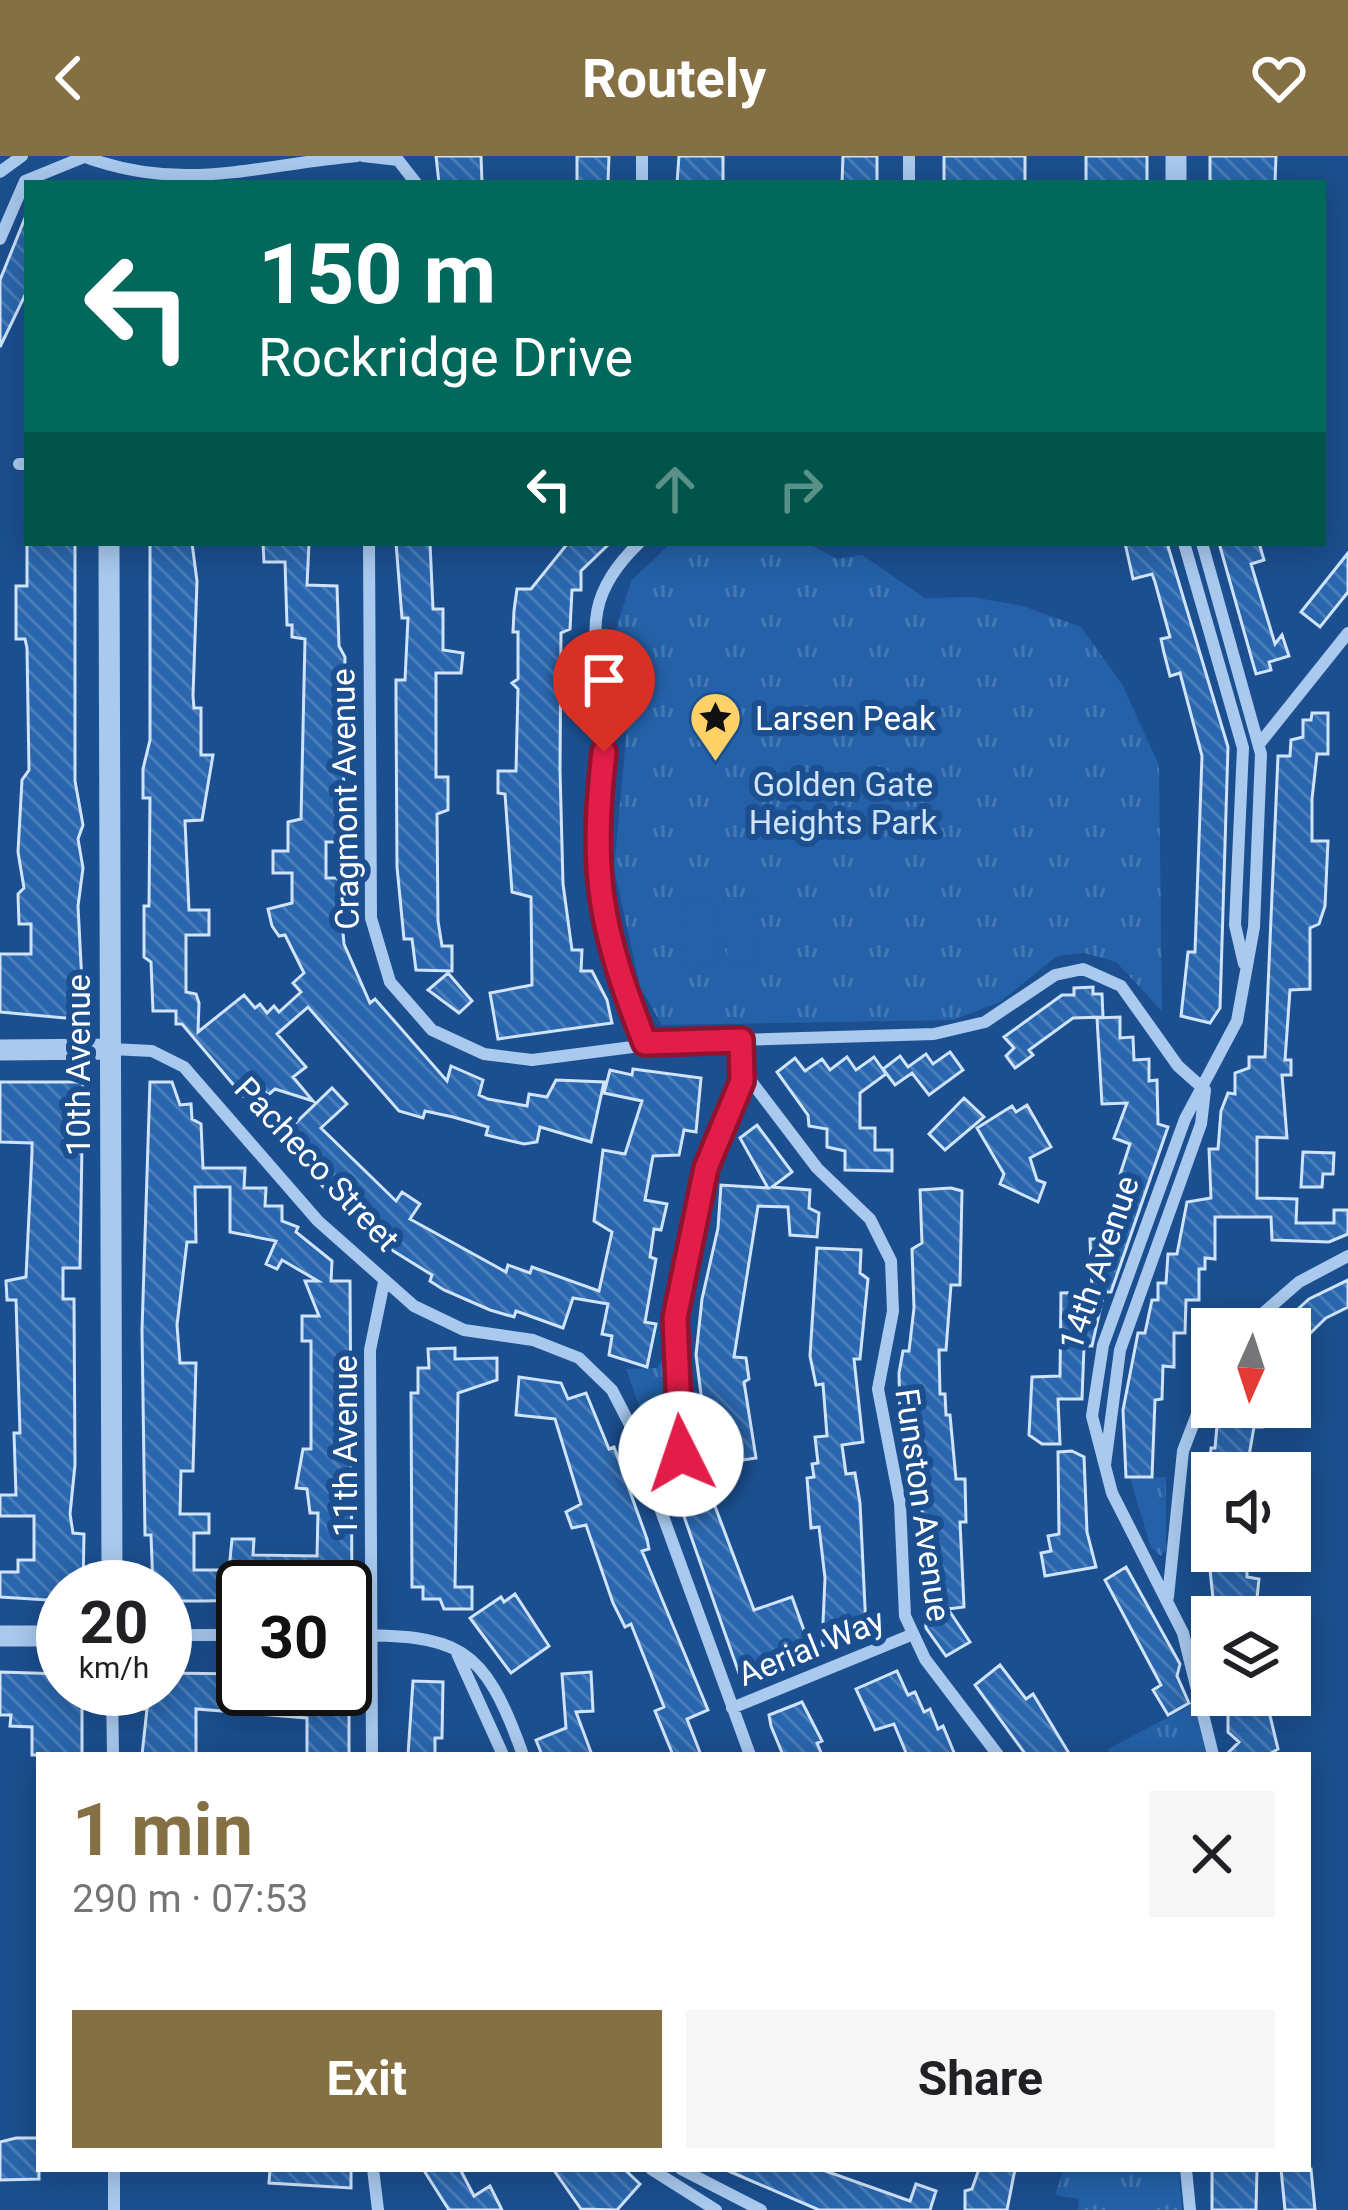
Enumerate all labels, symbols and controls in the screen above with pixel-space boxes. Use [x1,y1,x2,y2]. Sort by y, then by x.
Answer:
icon: back [36,45,102,111]
icon: heart [1246,45,1312,111]
text: Routely [582,47,766,110]
text: 150 m [258,225,496,324]
icon: left [60,228,216,384]
text: Rockridge Drive [258,326,633,389]
icon: left [516,456,582,522]
icon: ahead [642,456,708,522]
icon: right [768,456,834,522]
pin [553,629,655,752]
icon: arrive [571,647,637,713]
street label: Cragmont Avenue [323,668,367,930]
place icon: Larsen Peak [688,690,744,764]
place label: Larsen Peak [755,699,936,738]
park label: Golden Gate Heights Park [749,765,937,842]
street label: 10th Avenue [59,974,98,1156]
street label: Pacheco Street [227,1069,407,1259]
street label: 14th Avenue [1051,1171,1147,1355]
north arrow [1191,1308,1311,1428]
map controls [1191,1308,1311,1716]
street label: 11th Avenue [326,1355,365,1537]
street label: Funston Avenue [887,1386,959,1624]
position arrow [618,1391,744,1517]
button: sound [1191,1452,1311,1572]
speed limit sign: 30 [216,1560,372,1716]
text: 20 [80,1587,148,1658]
button: layers [1191,1596,1311,1716]
street label: Aerial Way [732,1600,890,1694]
text: km/h [79,1650,149,1685]
text: 1 min [72,1788,253,1873]
button: close [1149,1791,1275,1917]
text: 290 m · 07:53 [72,1876,308,1922]
button: Exit [72,2010,662,2148]
button: Share [686,2010,1275,2148]

